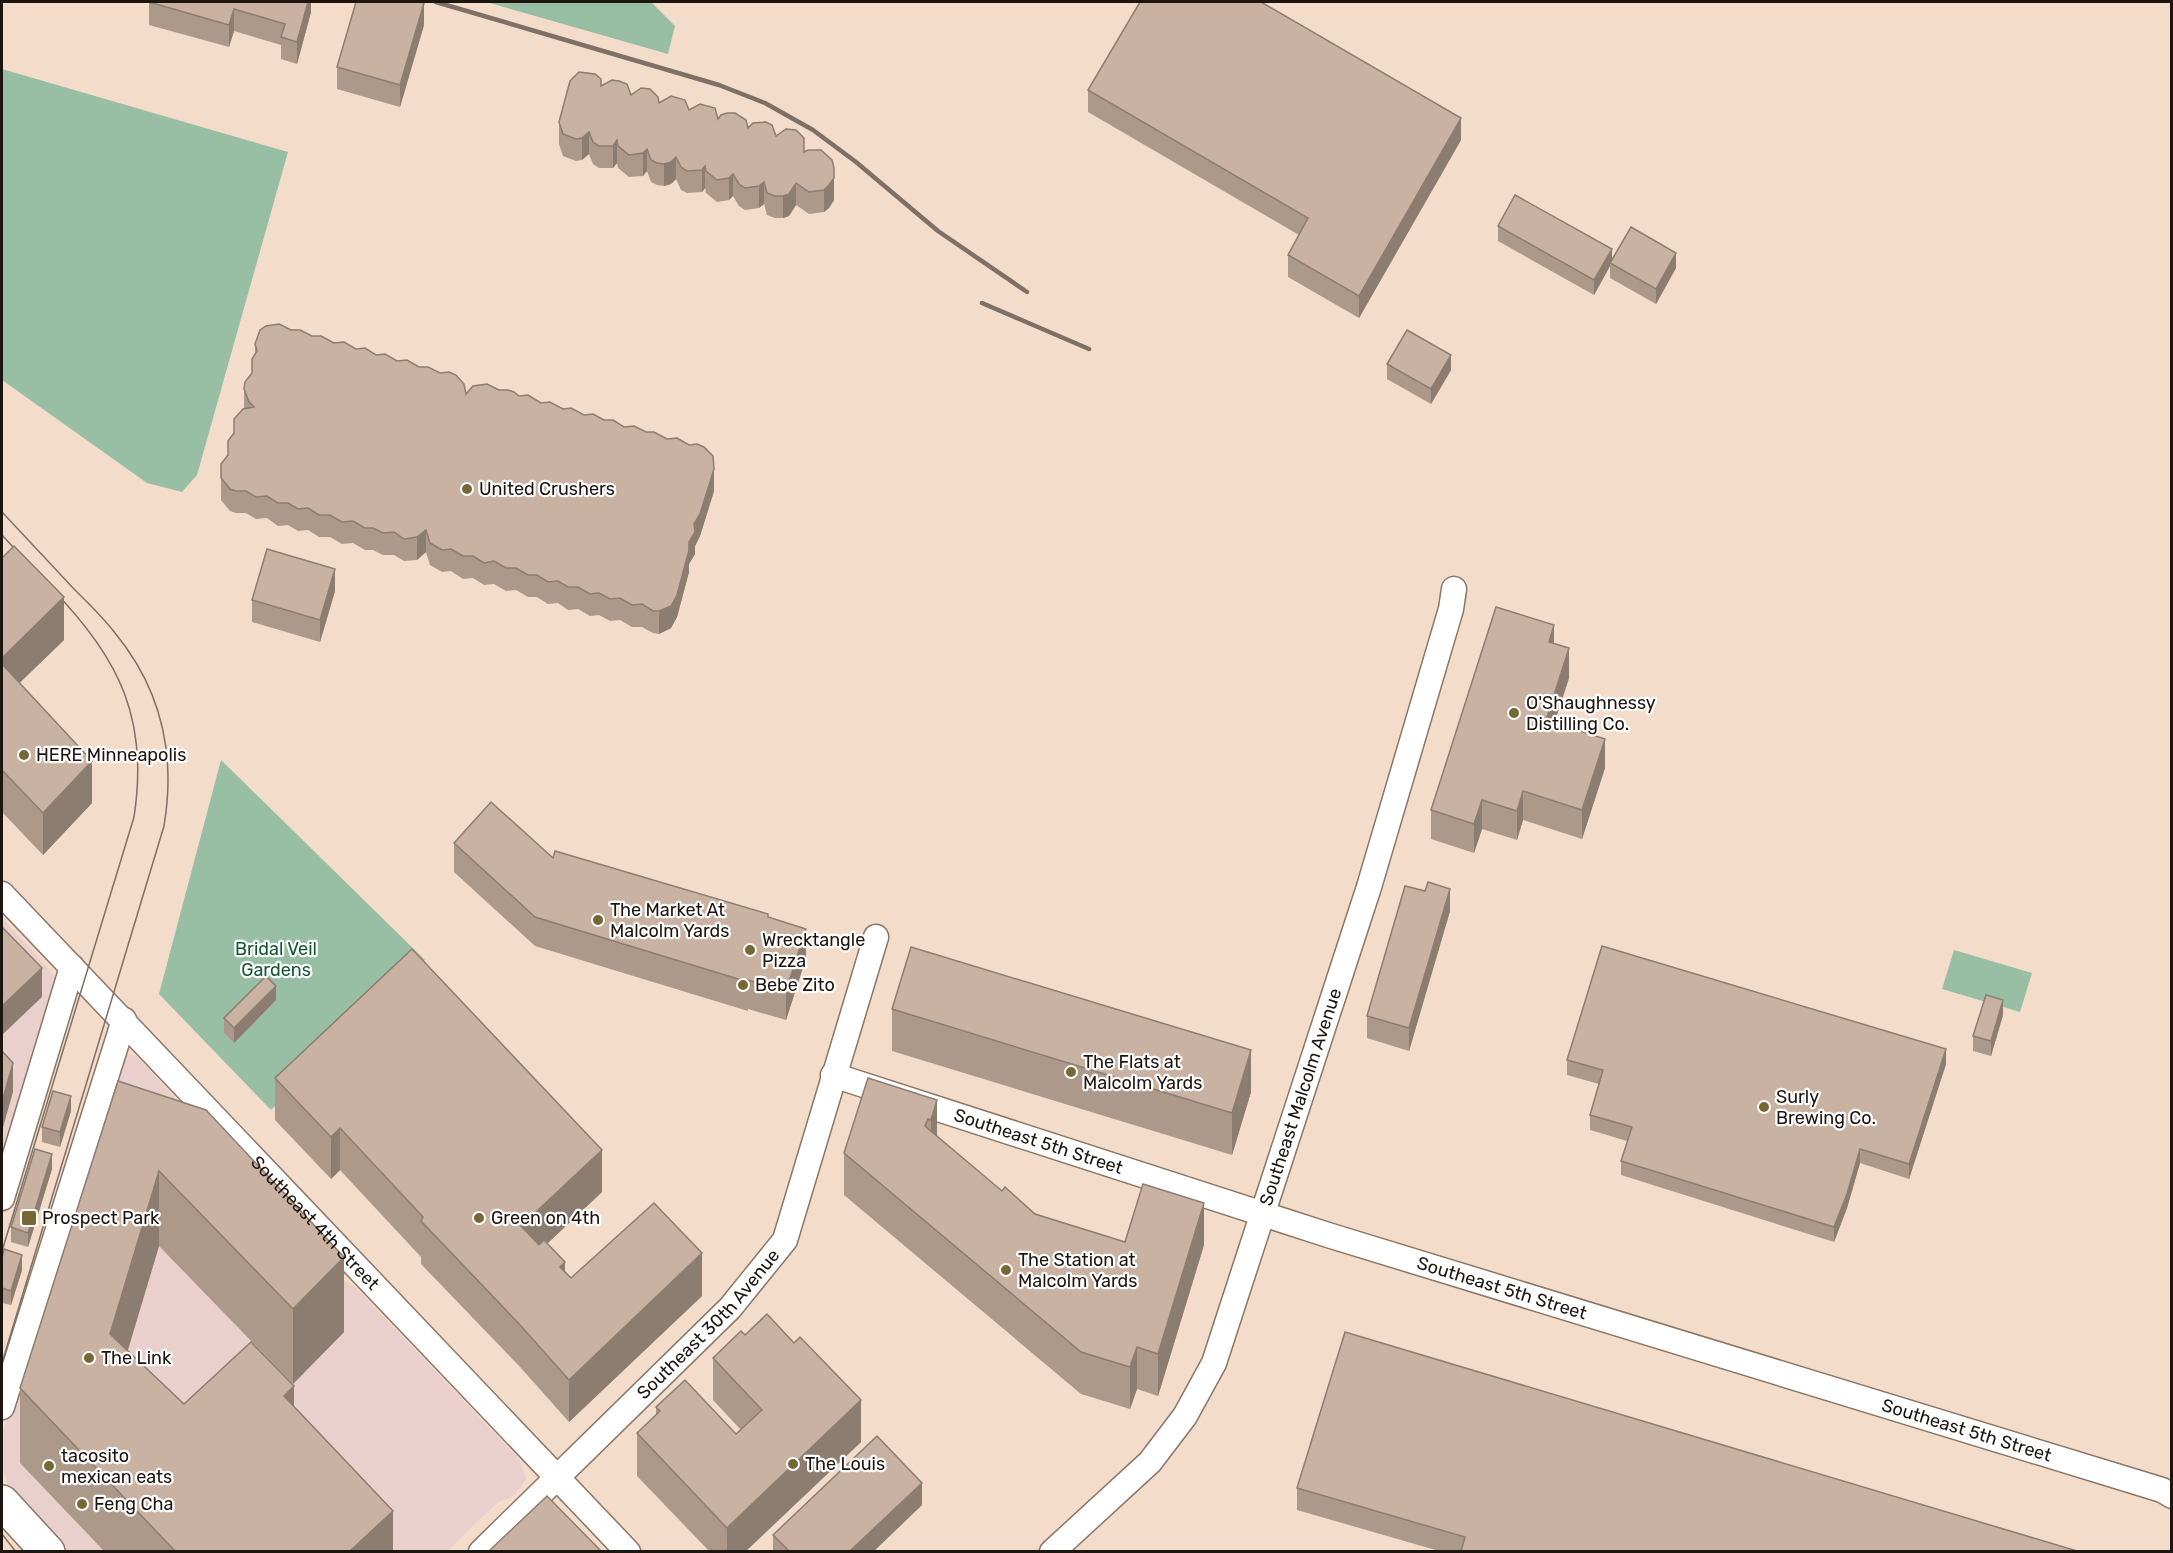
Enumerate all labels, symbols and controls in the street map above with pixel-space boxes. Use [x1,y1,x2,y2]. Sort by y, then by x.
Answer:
place label: United Crushers [479,478,615,500]
marker: United Crushers [460,482,474,496]
place label: O'Shaughnessy Distilling Co. [1526,692,1656,735]
marker: O'Shaughnessy Distilling Co. [1507,706,1521,720]
place label: HERE Minneapolis [36,744,186,766]
marker: HERE Minneapolis [17,748,31,762]
place label: The Market At Malcolm Yards [610,899,729,942]
marker: The Market At Malcolm Yards [591,913,605,927]
place label: Wrecktangle Pizza [762,929,865,972]
park label: Bridal Veil Gardens [235,938,317,981]
marker: Wrecktangle Pizza [743,943,757,957]
place label: Bebe Zito [755,974,835,996]
marker: Bebe Zito [736,978,750,992]
street label: Southeast Malcolm Avenue [1255,985,1346,1209]
place label: The Flats at Malcolm Yards [1083,1051,1202,1094]
marker: The Flats at Malcolm Yards [1064,1065,1078,1079]
place label: Surly Brewing Co. [1776,1086,1876,1129]
marker: Surly Brewing Co. [1757,1100,1771,1114]
street label: Southeast 5th Street [951,1104,1126,1179]
street label: Southeast 4th Street [246,1151,384,1295]
place label: Prospect Park [42,1207,160,1229]
place label: Green on 4th [491,1207,600,1229]
marker: Prospect Park [20,1209,38,1227]
marker: Green on 4th [472,1211,486,1225]
street label: Southeast 30th Avenue [632,1245,784,1404]
place label: The Station at Malcolm Yards [1018,1249,1137,1292]
street label: Southeast 5th Street [1414,1252,1589,1324]
marker: The Station at Malcolm Yards [999,1263,1013,1277]
place label: The Link [101,1347,172,1369]
marker: The Link [82,1351,96,1365]
street label: Southeast 5th Street [1879,1394,2054,1467]
place label: tacosito mexican eats [61,1445,172,1488]
place label: The Louis [805,1453,885,1475]
marker: The Louis [786,1457,800,1471]
marker: tacosito mexican eats [42,1459,56,1473]
place label: Feng Cha [94,1493,173,1515]
marker: Feng Cha [75,1497,89,1511]

